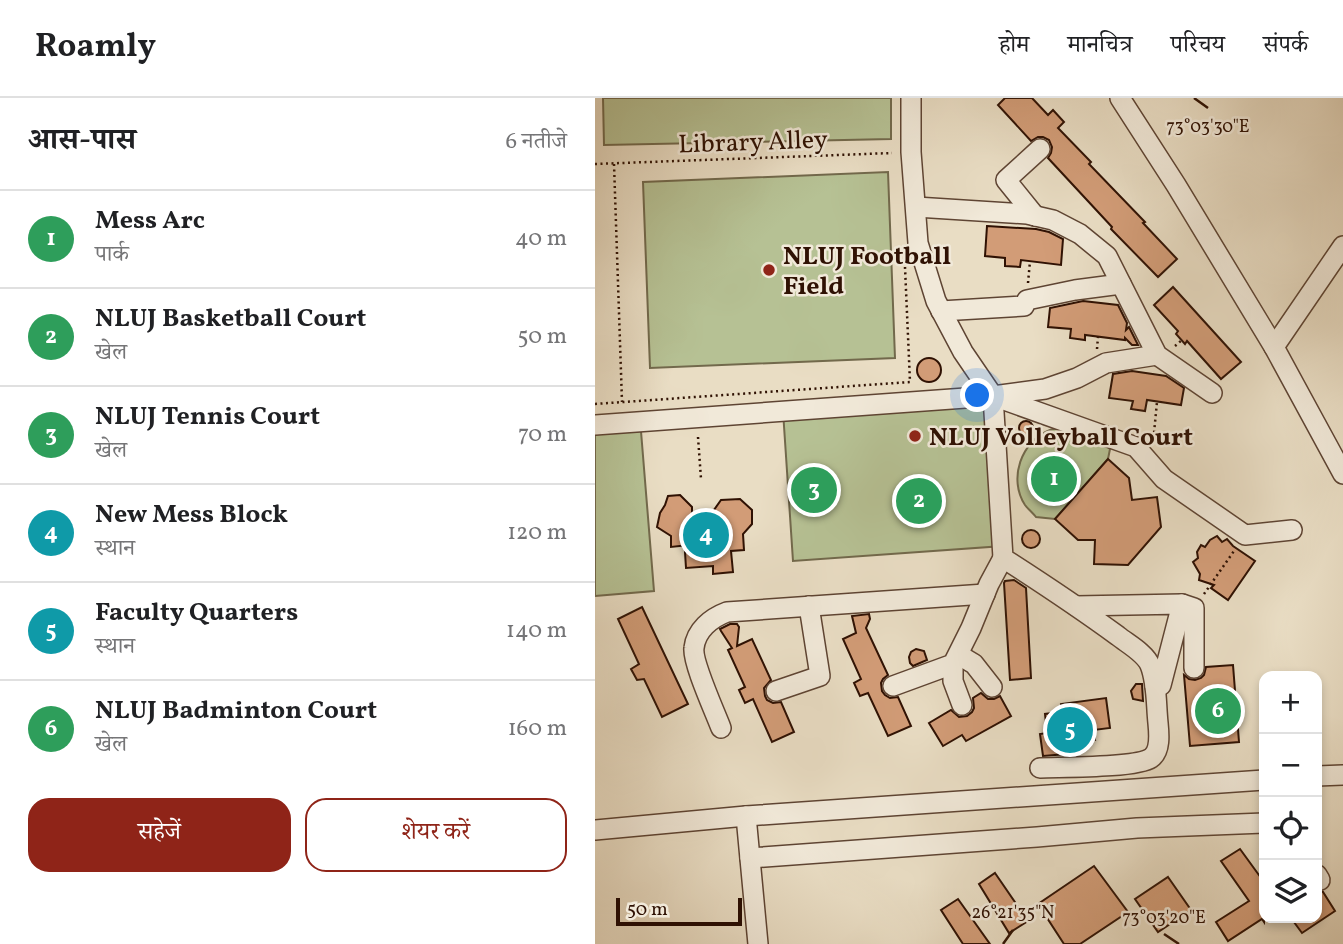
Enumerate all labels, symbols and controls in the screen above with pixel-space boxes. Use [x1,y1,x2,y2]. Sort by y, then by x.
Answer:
text: Roamly [35,25,156,71]
text: होम [999,29,1029,63]
text: मानचित्र [1067,29,1133,63]
text: परिचय [1171,29,1225,63]
text: संपर्क [1263,29,1308,63]
text: 73°03'30"E [1166,115,1250,140]
text: आस-पास [28,120,136,162]
street label: Library Alley [678,122,829,164]
text: 6 नतीजे [506,126,567,158]
text: Mess Arc [95,203,205,239]
text: 1 [46,223,56,255]
text: 40 m [515,223,567,255]
text: पार्क [95,239,129,271]
place label: NLUJ Football Field [783,239,951,305]
marker: NLUJ Football Field [761,262,777,278]
text: NLUJ Basketball Court [95,301,366,337]
text: 2 [45,321,57,353]
text: 50 m [518,321,567,353]
text: खेल [95,337,127,369]
your location [960,378,994,412]
text: NLUJ Tennis Court [95,399,320,435]
text: 3 [45,419,57,451]
text: 70 m [518,419,567,451]
place label: NLUJ Volleyball Court [929,420,1193,456]
marker: NLUJ Volleyball Court [907,428,923,444]
text: खेल [95,435,127,467]
pin: 1 [1031,453,1077,505]
pin: 3 [791,464,837,516]
pin: 2 [896,475,942,527]
text: New Mess Block [95,497,288,533]
pin: 4 [683,509,729,561]
text: 4 [44,517,58,549]
text: 120 m [507,517,567,549]
text: स्थान [95,533,135,565]
text: Faculty Quarters [95,595,298,631]
text: 5 [45,615,57,647]
text: 140 m [506,615,567,647]
text: स्थान [95,631,135,663]
map controls [1259,671,1322,923]
button: + [1259,671,1322,734]
pin: 6 [1195,685,1241,737]
text: NLUJ Badminton Court [95,693,377,729]
pin: 5 [1047,704,1093,756]
text: 6 [45,713,57,745]
text: 160 m [508,713,567,745]
text: खेल [95,729,127,761]
button: − [1259,734,1322,797]
button: locate [1259,797,1322,860]
button: सहेजें [28,798,291,872]
button: शेयर करें [305,798,567,872]
button: layers [1259,860,1322,923]
scale bar [616,895,742,927]
text: 50 m [627,897,668,923]
text: 26°21'35"N [972,901,1054,926]
text: 73°03'20"E [1122,906,1206,931]

